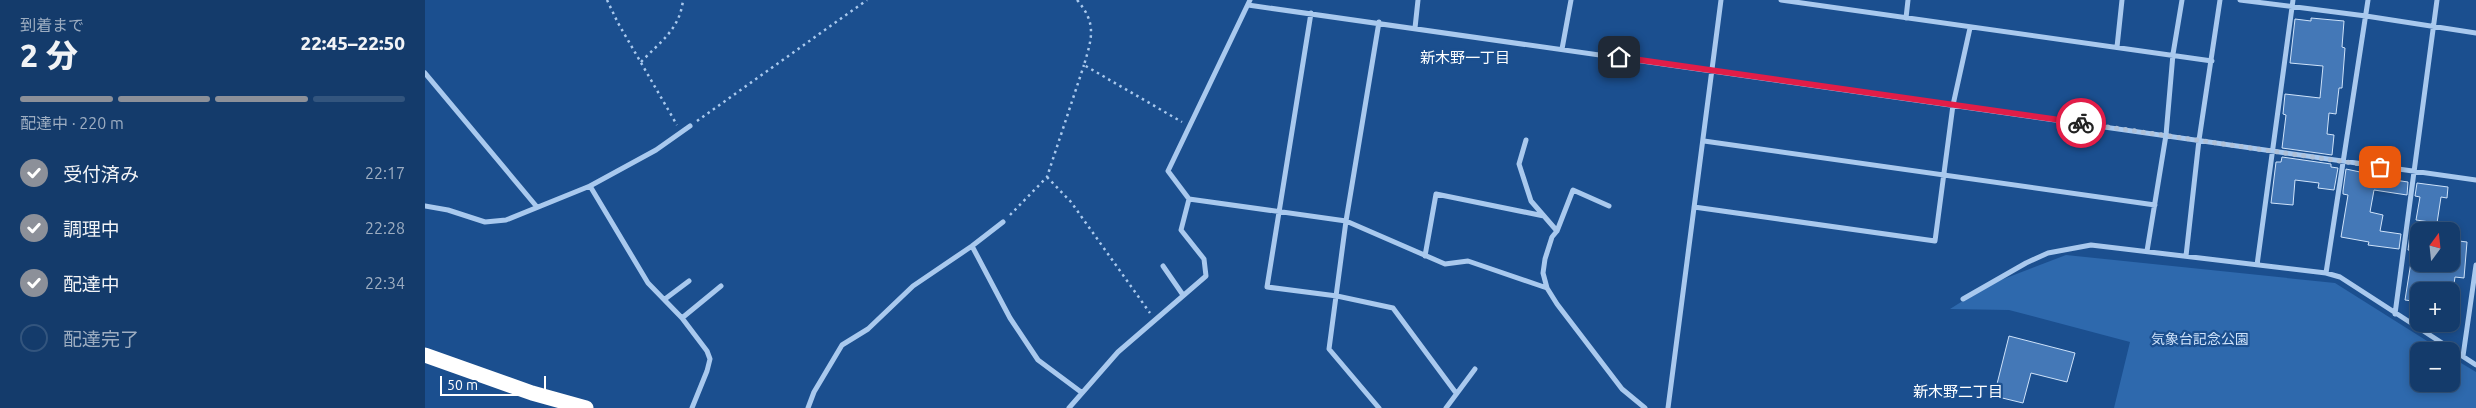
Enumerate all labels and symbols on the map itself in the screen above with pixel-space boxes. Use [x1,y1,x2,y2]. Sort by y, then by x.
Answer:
pin [1598,36,1640,78]
district label: 新木野一丁目 [1420,49,1510,66]
courier [2056,98,2106,148]
pin [2359,146,2401,188]
north arrow [2410,222,2460,272]
park label: 気象台記念公園 [2151,331,2249,347]
scale bar [440,373,546,396]
district label: 新木野二丁目 [1913,383,2003,400]

